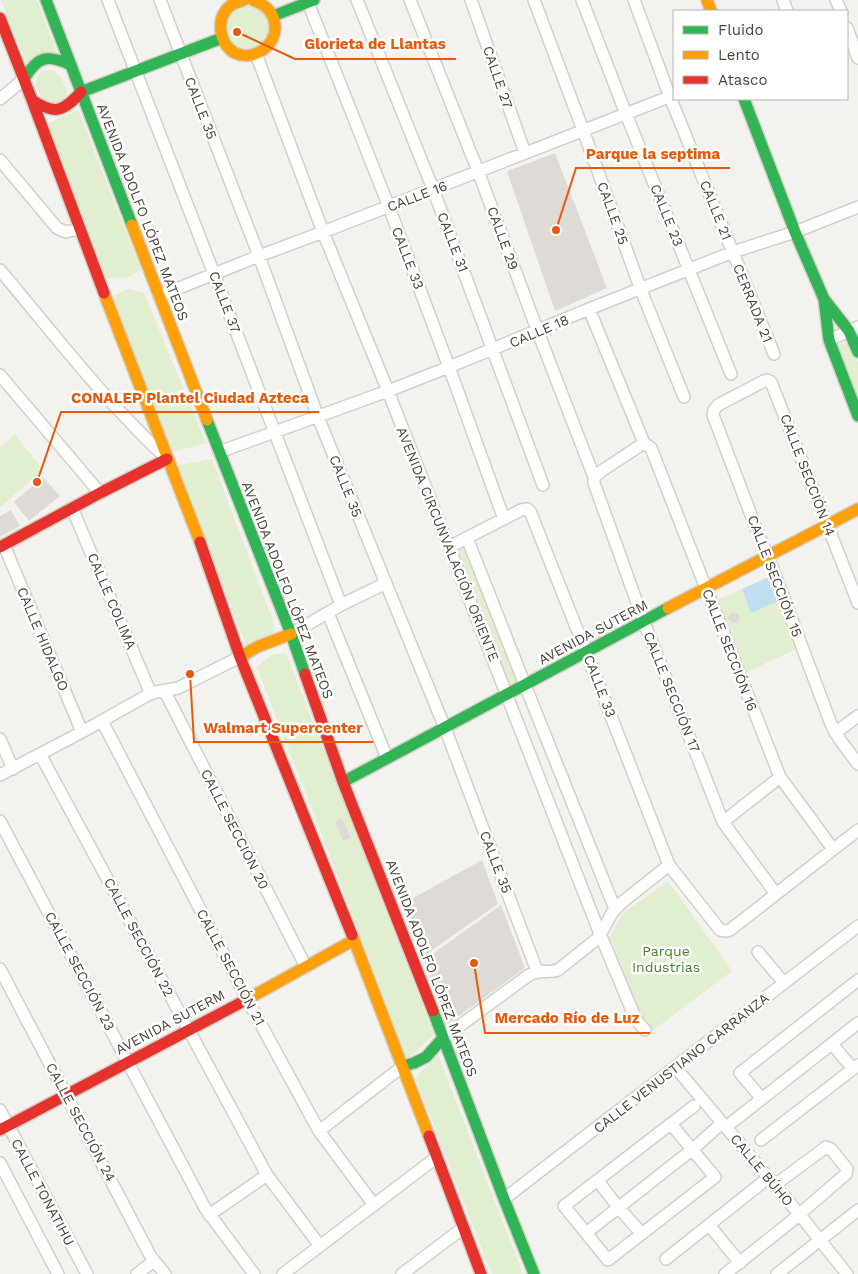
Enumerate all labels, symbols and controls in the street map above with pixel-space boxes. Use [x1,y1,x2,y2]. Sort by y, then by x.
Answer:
legend [673,10,848,100]
text: Fluido [718,21,763,39]
callout: Glorieta de Llantas [295,29,456,59]
text: Glorieta de Llantas [304,35,446,53]
street label: CALLE 27 [480,44,516,110]
text: Lento [718,46,760,64]
text: Atasco [718,71,767,89]
street label: CALLE 35 [182,75,220,141]
street label: AVENIDA ADOLFO LÓPEZ MATEOS [94,101,192,323]
callout: Parque la septima [576,138,730,168]
text: Parque la septima [586,145,720,163]
street label: CALLE 16 [385,177,449,215]
street label: CALLE 21 [697,178,735,242]
street label: CALLE 25 [594,179,632,247]
street label: CALLE 23 [647,182,687,248]
street label: CALLE 29 [484,204,522,272]
street label: CALLE 31 [434,210,472,274]
street label: CALLE 33 [389,224,427,292]
street label: CERRADA 21 [730,261,776,345]
street label: CALLE 37 [206,269,244,335]
street label: CALLE 18 [507,311,571,351]
callout: CONALEP Plantel Ciudad Azteca [61,382,319,412]
text: CONALEP Plantel Ciudad Azteca [71,389,309,407]
street label: CALLE SECCIÓN 14 [777,412,839,538]
street label: AVENIDA CIRCUNVALACIÓN ORIENTE [393,424,503,664]
street label: CALLE 35 [326,453,366,519]
street label: AVENIDA ADOLFO LÓPEZ MATEOS [239,479,337,701]
street label: CALLE SECCIÓN 15 [744,513,806,639]
street label: CALLE COLIMA [84,550,140,652]
street label: CALLE HIDALGO [14,585,72,693]
street label: CALLE SECCIÓN 16 [699,587,761,713]
street label: AVENIDA SUTERM [536,596,650,668]
street label: CALLE SECCIÓN 17 [640,629,704,755]
street label: CALLE 33 [581,652,619,720]
callout: Walmart Supercenter [194,712,373,742]
text: Walmart Supercenter [203,719,363,737]
street label: CALLE SECCIÓN 20 [198,766,272,892]
street label: CALLE 35 [477,829,515,895]
street label: AVENIDA ADOLFO LÓPEZ MATEOS [383,857,481,1079]
street label: CALLE SECCIÓN 22 [101,875,177,999]
street label: CALLE SECCIÓN 21 [194,906,268,1028]
street label: CALLE SECCIÓN 23 [42,909,118,1033]
park label: Parque Industrias [632,943,700,975]
street label: AVENIDA SUTERM [113,986,227,1058]
street label: CALLE VENUSTIANO CARRANZA [590,990,772,1136]
callout: Mercado Río de Luz [485,1003,650,1033]
text: Mercado Río de Luz [495,1009,640,1027]
street label: CALLE SECCIÓN 24 [43,1060,119,1184]
street label: CALLE BÚHO [727,1131,797,1209]
street label: CALLE TONATIHU [8,1136,78,1248]

